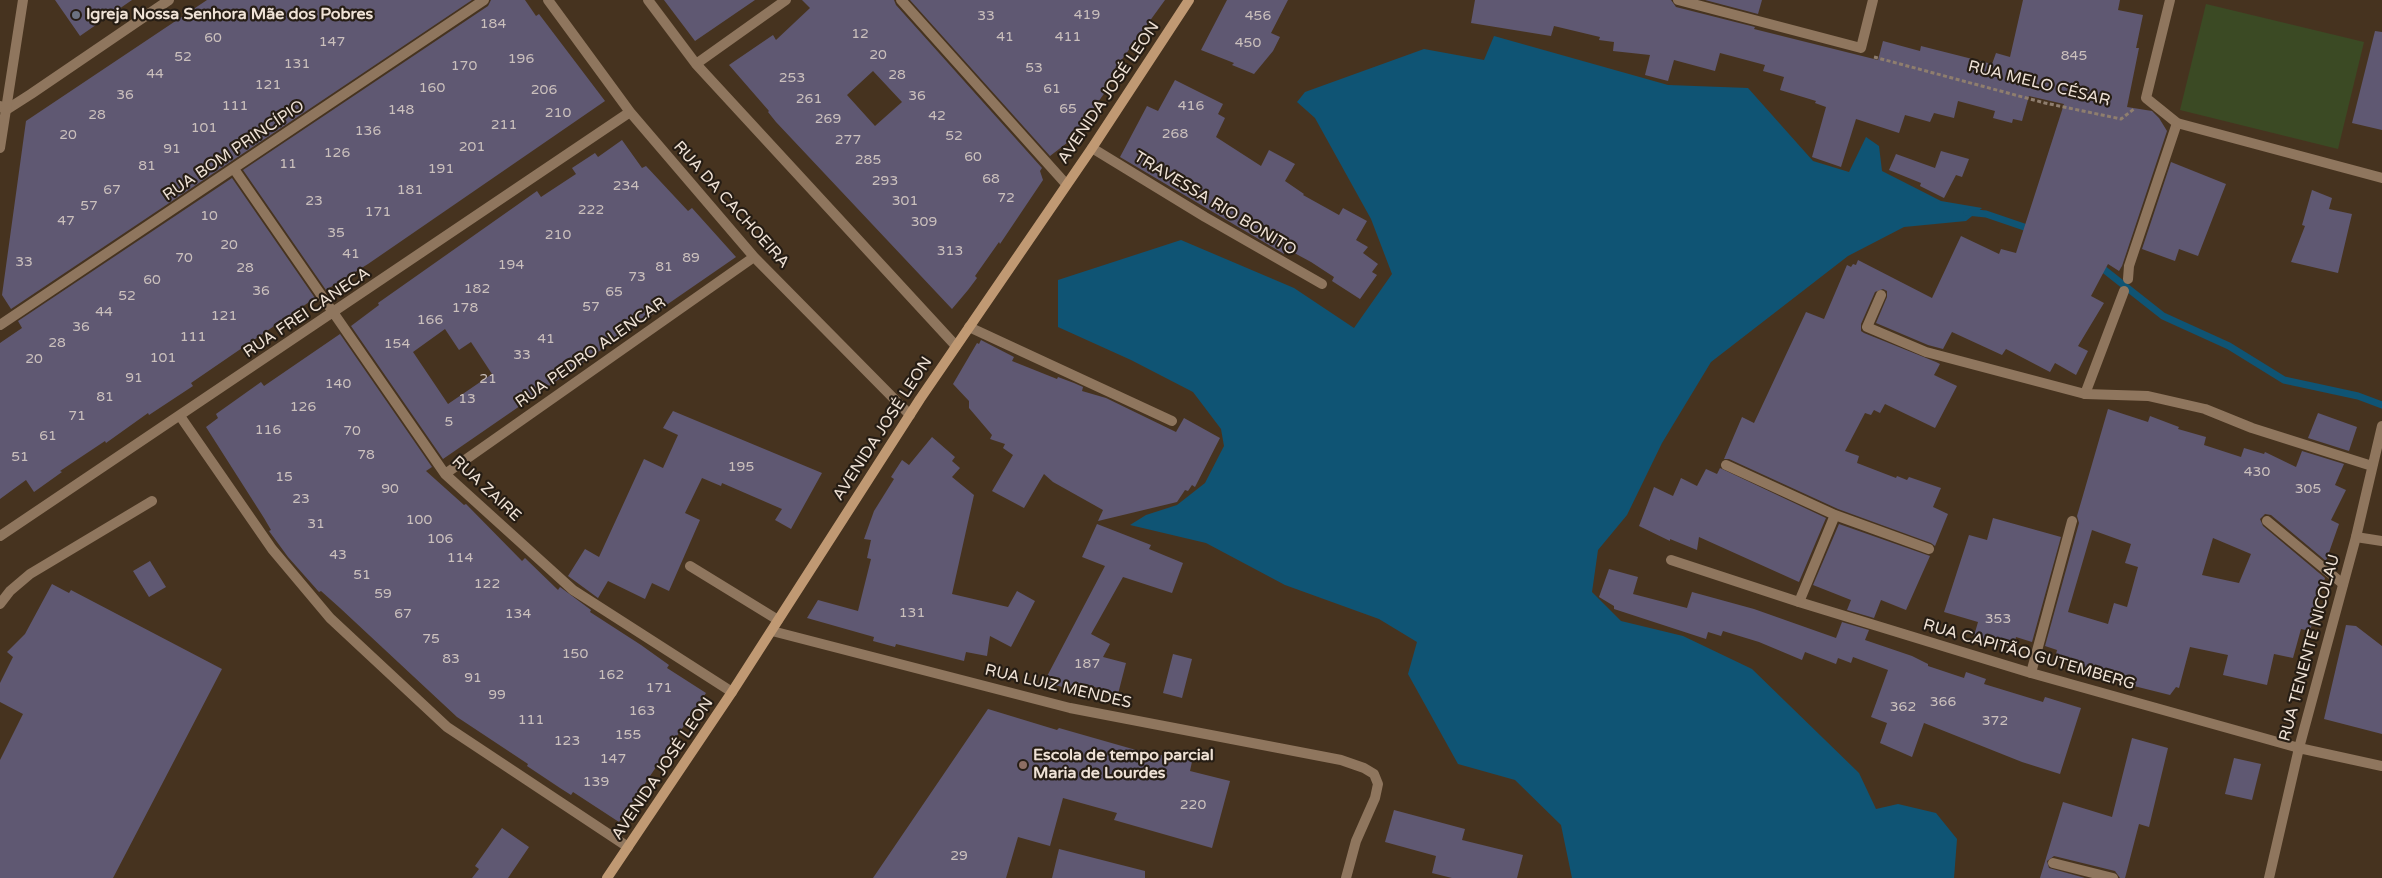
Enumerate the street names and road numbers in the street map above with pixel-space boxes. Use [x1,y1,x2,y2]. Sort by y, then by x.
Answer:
street label: AVENIDA JOSÉ LEON [1054,18,1164,168]
street label: RUA MELO CÉSAR [1966,57,2112,111]
street label: RUA BOM PRINCÍPIO [160,96,308,206]
street label: RUA DA CACHOEIRA [669,138,793,272]
street label: TRAVESSA RIO BONITO [1130,148,1300,260]
street label: RUA FREI CANECA [240,264,374,362]
street label: RUA PEDRO ALENCAR [512,294,670,412]
street label: AVENIDA JOSÉ LEON [829,353,937,505]
street label: RUA ZAIRE [447,452,525,526]
street label: RUA TENENTE NICOLAU [2276,552,2344,744]
street label: RUA CAPITÃO GUTEMBERG [1921,615,2137,695]
street label: RUA LUIZ MENDES [983,661,1133,713]
street label: AVENIDA JOSÉ LEON [608,694,718,844]

